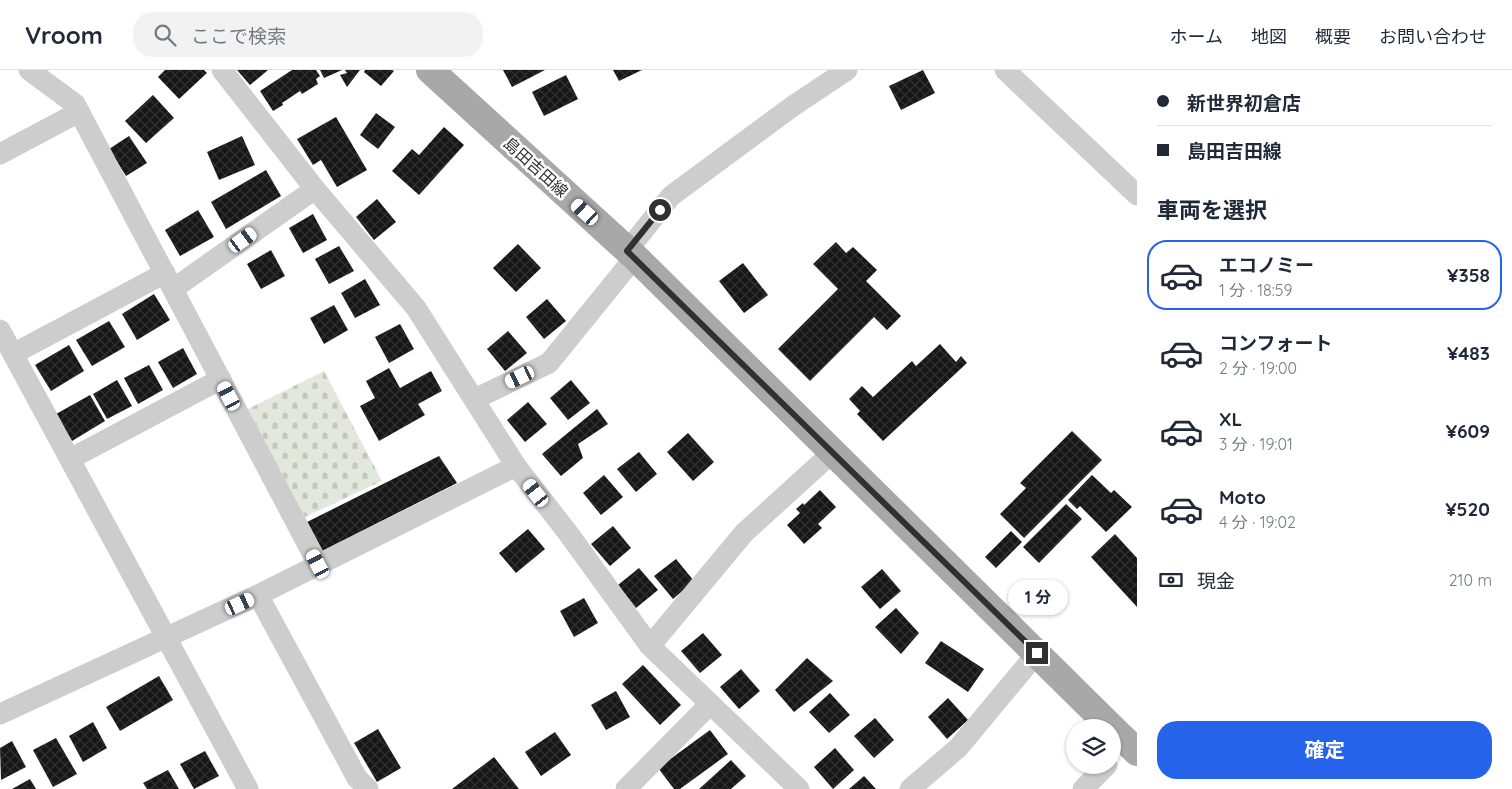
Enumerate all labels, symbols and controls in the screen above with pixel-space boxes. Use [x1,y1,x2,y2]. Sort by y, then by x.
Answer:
search box [133,12,483,57]
text: Vroom [25,20,103,50]
icon: search [151,21,179,49]
text: ここで検索 [191,24,286,48]
text: ホーム [1170,25,1223,48]
text: 地図 [1251,25,1287,48]
text: 概要 [1315,25,1351,48]
text: お問い合わせ [1379,25,1487,48]
text: 新世界初倉店 [1187,91,1301,115]
street label: 島田吉田線 [500,133,572,201]
text: 島田吉田線 [1187,139,1282,163]
car [568,196,601,228]
text: 車両を選択 [1157,196,1267,224]
route start [649,199,671,221]
car [226,225,259,255]
icon: car [1159,253,1204,298]
text: エコノミー [1219,253,1314,277]
text: ¥358 [1447,263,1490,287]
text: 1 分 · 18:59 [1219,280,1292,300]
icon: car [1159,331,1204,376]
text: コンフォート [1219,331,1332,355]
text: ¥483 [1447,341,1490,365]
text: 2 分 · 19:00 [1219,358,1297,378]
car [503,364,536,390]
car [215,379,242,413]
text: XL [1219,407,1242,431]
icon: car [1159,409,1204,454]
text: ¥609 [1446,419,1490,443]
text: 3 分 · 19:01 [1219,434,1293,454]
car [520,477,551,509]
text: Moto [1219,485,1266,509]
icon: car [1159,487,1204,532]
text: ¥520 [1445,497,1490,521]
text: 4 分 · 19:02 [1219,512,1296,532]
car [304,547,331,581]
icon: cash [1157,566,1185,594]
text: 現金 [1197,569,1235,593]
text: 210 m [1449,570,1492,590]
callout: 1 分 [1007,580,1067,616]
text: 1 分 [1025,587,1051,607]
car [223,591,256,617]
route end [1026,642,1048,664]
map controls [1066,719,1121,774]
button: layers [1066,719,1121,774]
button: 確定 [1157,721,1492,779]

